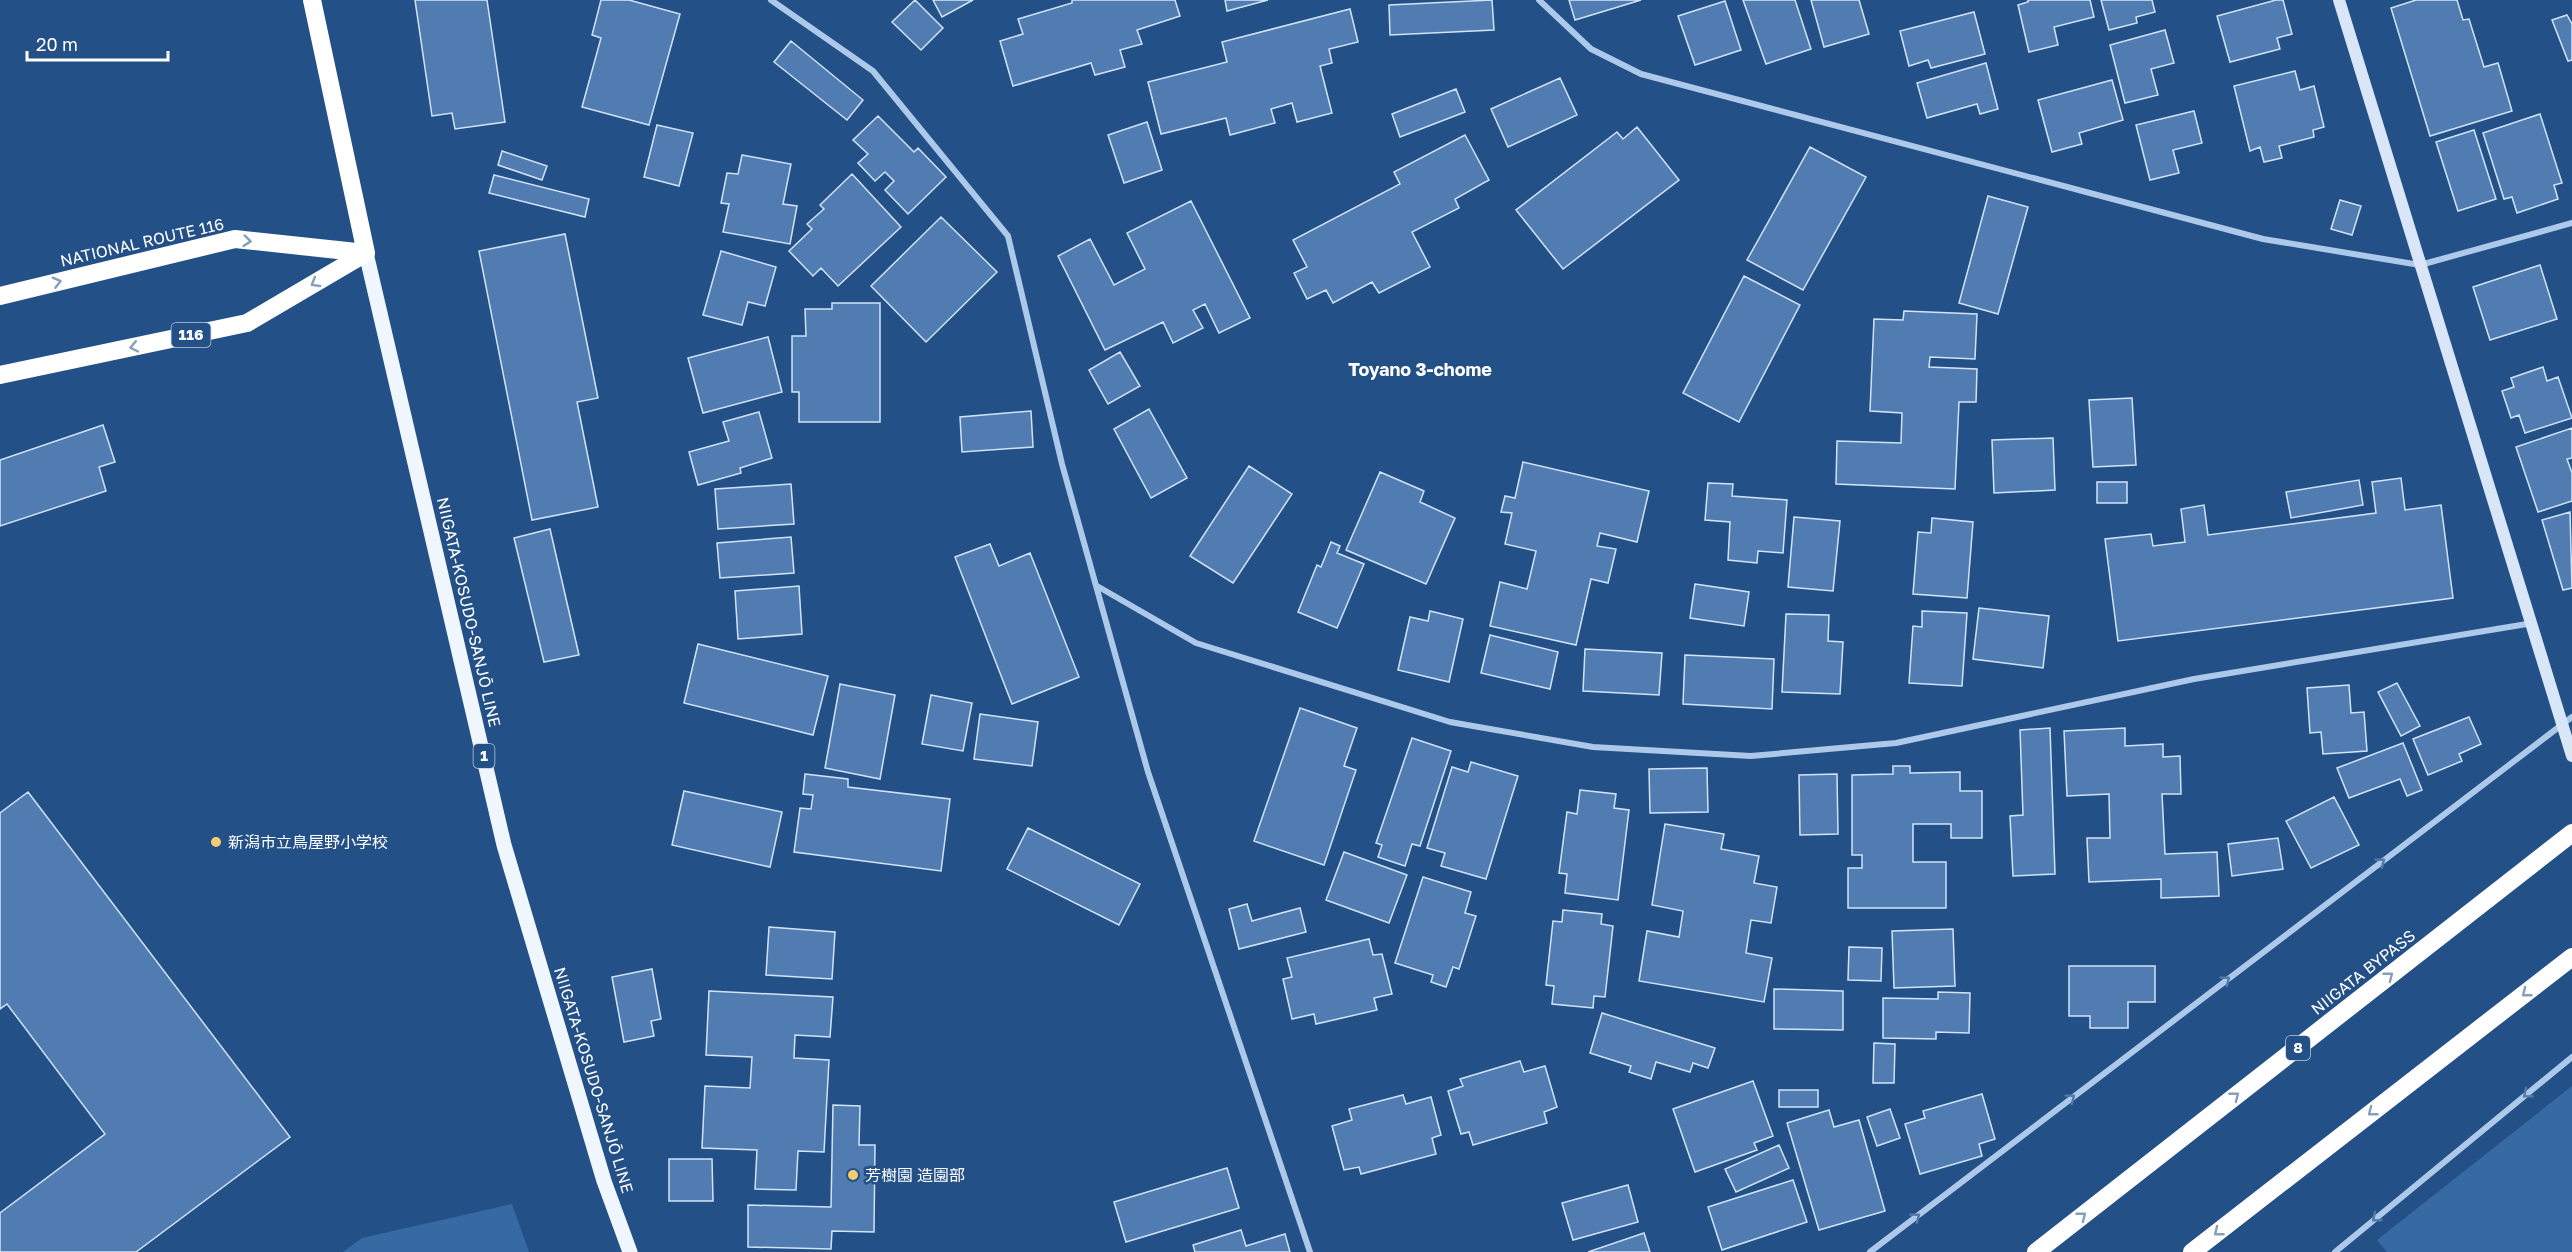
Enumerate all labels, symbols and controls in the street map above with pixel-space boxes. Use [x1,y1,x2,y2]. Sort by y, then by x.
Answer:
scale bar [27,24,168,62]
text: 20 m [36,33,78,55]
street label: NATIONAL ROUTE 116 [58,213,226,271]
one-way arrow [242,234,251,246]
one-way arrow [311,275,321,287]
one-way arrow [52,277,62,290]
road number: 116 [172,323,210,347]
one-way arrow [129,340,139,353]
district label: Toyano 3-chome [1348,358,1492,380]
street label: NIIGATA-KOSUDO-SANJŌ LINE [433,495,505,729]
road number: 1 [474,744,494,768]
place label: 新潟市立鳥屋野小学校 [228,832,388,852]
marker: 新潟市立鳥屋野小学校 [209,835,223,849]
one-way arrow [2375,858,2386,869]
street label: NIIGATA BYPASS [2307,925,2419,1019]
street label: NIIGATA-KOSUDO-SANJŌ LINE [550,965,638,1195]
one-way arrow [2382,973,2393,984]
one-way arrow [2220,976,2231,987]
one-way arrow [2521,985,2532,996]
road number: 8 [2286,1036,2310,1060]
one-way arrow [2523,1087,2534,1098]
one-way arrow [2229,1093,2240,1104]
one-way arrow [2065,1095,2076,1106]
one-way arrow [2367,1105,2378,1116]
place label: 芳樹園 造園部 [865,1165,965,1185]
marker: 芳樹園 造園部 [846,1168,860,1182]
one-way arrow [2372,1210,2383,1221]
one-way arrow [2075,1212,2086,1223]
one-way arrow [1910,1213,1921,1224]
one-way arrow [2213,1224,2224,1235]

